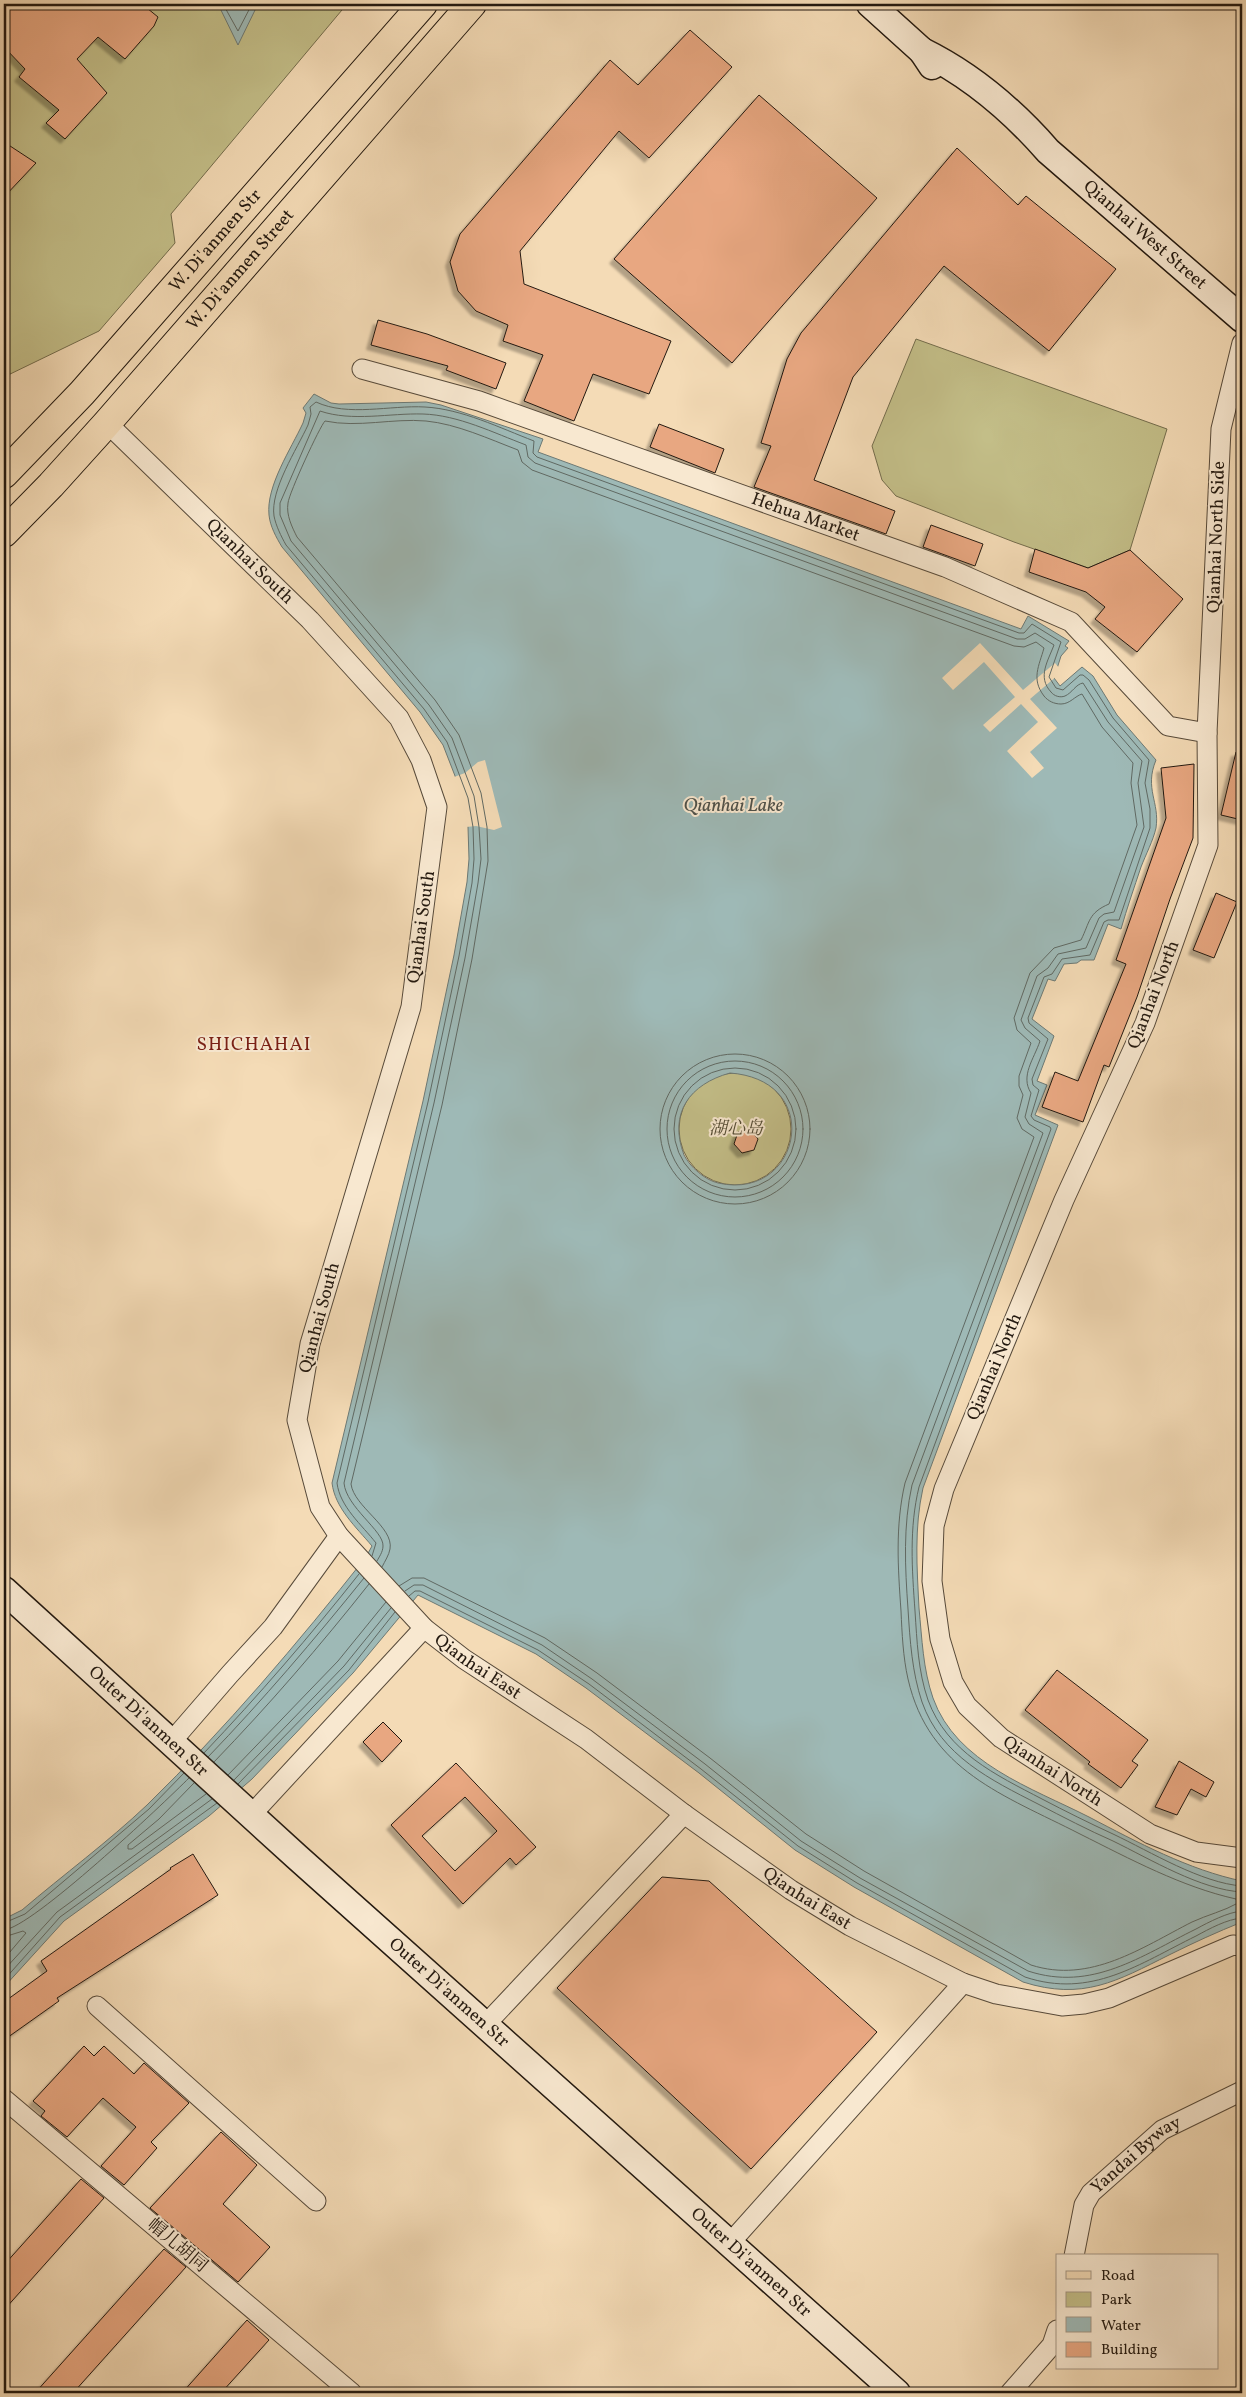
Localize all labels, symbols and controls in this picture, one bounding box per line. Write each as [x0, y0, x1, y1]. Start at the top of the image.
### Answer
street label: Qianhai West Street [1078, 174, 1212, 296]
street label: W. Di'anmen Str [163, 183, 268, 298]
street label: W. Di'anmen Street [181, 204, 300, 336]
street label: Qianhai North Side [1202, 461, 1232, 613]
street label: Hehua Market [748, 487, 863, 548]
street label: Qianhai South [200, 513, 300, 610]
water label: Qianhai Lake [683, 793, 783, 819]
street label: Qianhai South [402, 869, 442, 985]
street label: Qianhai North [1122, 937, 1186, 1053]
district label: SHICHAHAI [196, 1032, 312, 1058]
park label: 湖心岛 [709, 1117, 764, 1142]
street label: Qianhai South [293, 1260, 347, 1376]
street label: Qianhai North [961, 1309, 1029, 1425]
street label: Qianhai East [429, 1628, 526, 1706]
street label: Outer Di'anmen Str [83, 1660, 214, 1783]
street label: Qianhai North [998, 1730, 1108, 1813]
street label: Qianhai East [757, 1861, 856, 1936]
street label: Outer Di'anmen Str [383, 1932, 515, 2054]
street label: Yandai Byway [1085, 2110, 1185, 2200]
street label: Outer Di'anmen Str [685, 2202, 817, 2323]
street label: 帽儿胡同 [141, 2213, 213, 2279]
legend [1056, 2254, 1218, 2370]
text: Road [1101, 2266, 1135, 2287]
text: Park [1101, 2290, 1132, 2311]
text: Water [1101, 2316, 1141, 2337]
text: Building [1101, 2340, 1158, 2361]

